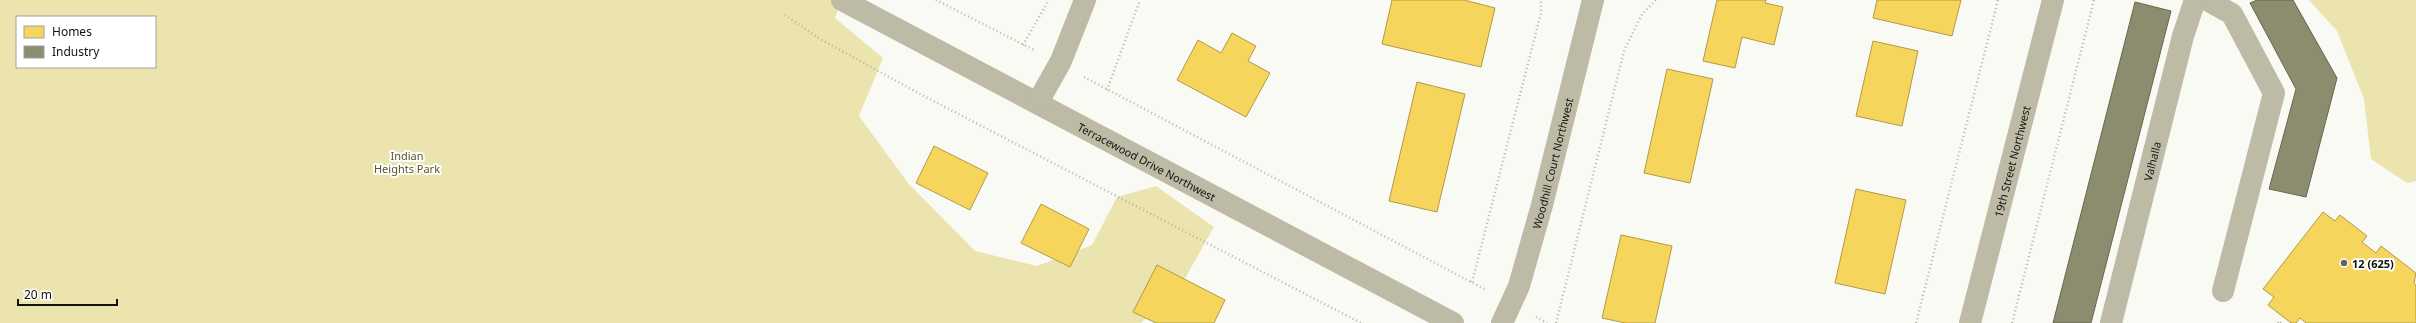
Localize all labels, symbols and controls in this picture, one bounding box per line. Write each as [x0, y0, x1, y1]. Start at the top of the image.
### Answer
legend [16, 16, 156, 68]
text: Homes [52, 23, 92, 40]
text: Industry [52, 43, 100, 60]
street label: Woodhill Court Northwest [1528, 96, 1576, 230]
street label: 19th Street Northwest [1990, 104, 2033, 219]
street label: Terracewood Drive Northwest [1075, 119, 1219, 204]
street label: Valhalla [2139, 140, 2164, 182]
park label: Indian Heights Park [374, 148, 440, 176]
place label: 12 (625) [2352, 256, 2394, 271]
marker: 12 (625) [2339, 258, 2349, 268]
scale bar [18, 281, 117, 307]
text: 20 m [24, 286, 52, 303]

